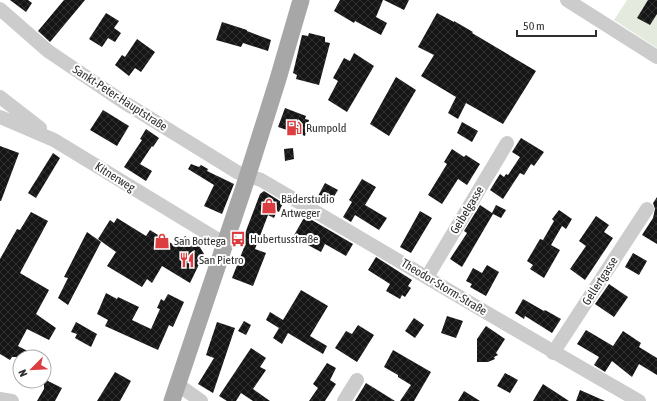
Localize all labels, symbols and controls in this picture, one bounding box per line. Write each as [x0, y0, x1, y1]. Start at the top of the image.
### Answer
scale bar [517, 12, 596, 38]
text: 50 m [523, 19, 545, 33]
street label: Sankt-Peter-Hauptstraße [70, 62, 170, 134]
fuel station icon: Rumpold [285, 119, 303, 137]
place label: Rumpold [306, 121, 347, 135]
street label: Kitnerweg [92, 159, 138, 195]
street label: Geibelgasse [447, 184, 487, 236]
place label: Bäderstudio Artweger [281, 192, 335, 220]
shop icon: Bäderstudio Artweger [260, 197, 278, 215]
bus stop icon: Hubertusstraße [229, 230, 247, 248]
shop icon: San Bottega [153, 232, 171, 250]
place label: Hubertusstraße [250, 232, 318, 246]
place label: San Bottega [174, 234, 226, 248]
restaurant icon: San Pietro [178, 251, 196, 269]
place label: San Pietro [199, 253, 244, 267]
street label: Gellertgasse [579, 254, 621, 308]
street label: Theodor-Storm-Straße [399, 256, 489, 318]
north arrow [12, 349, 52, 389]
text: N [16, 368, 30, 378]

